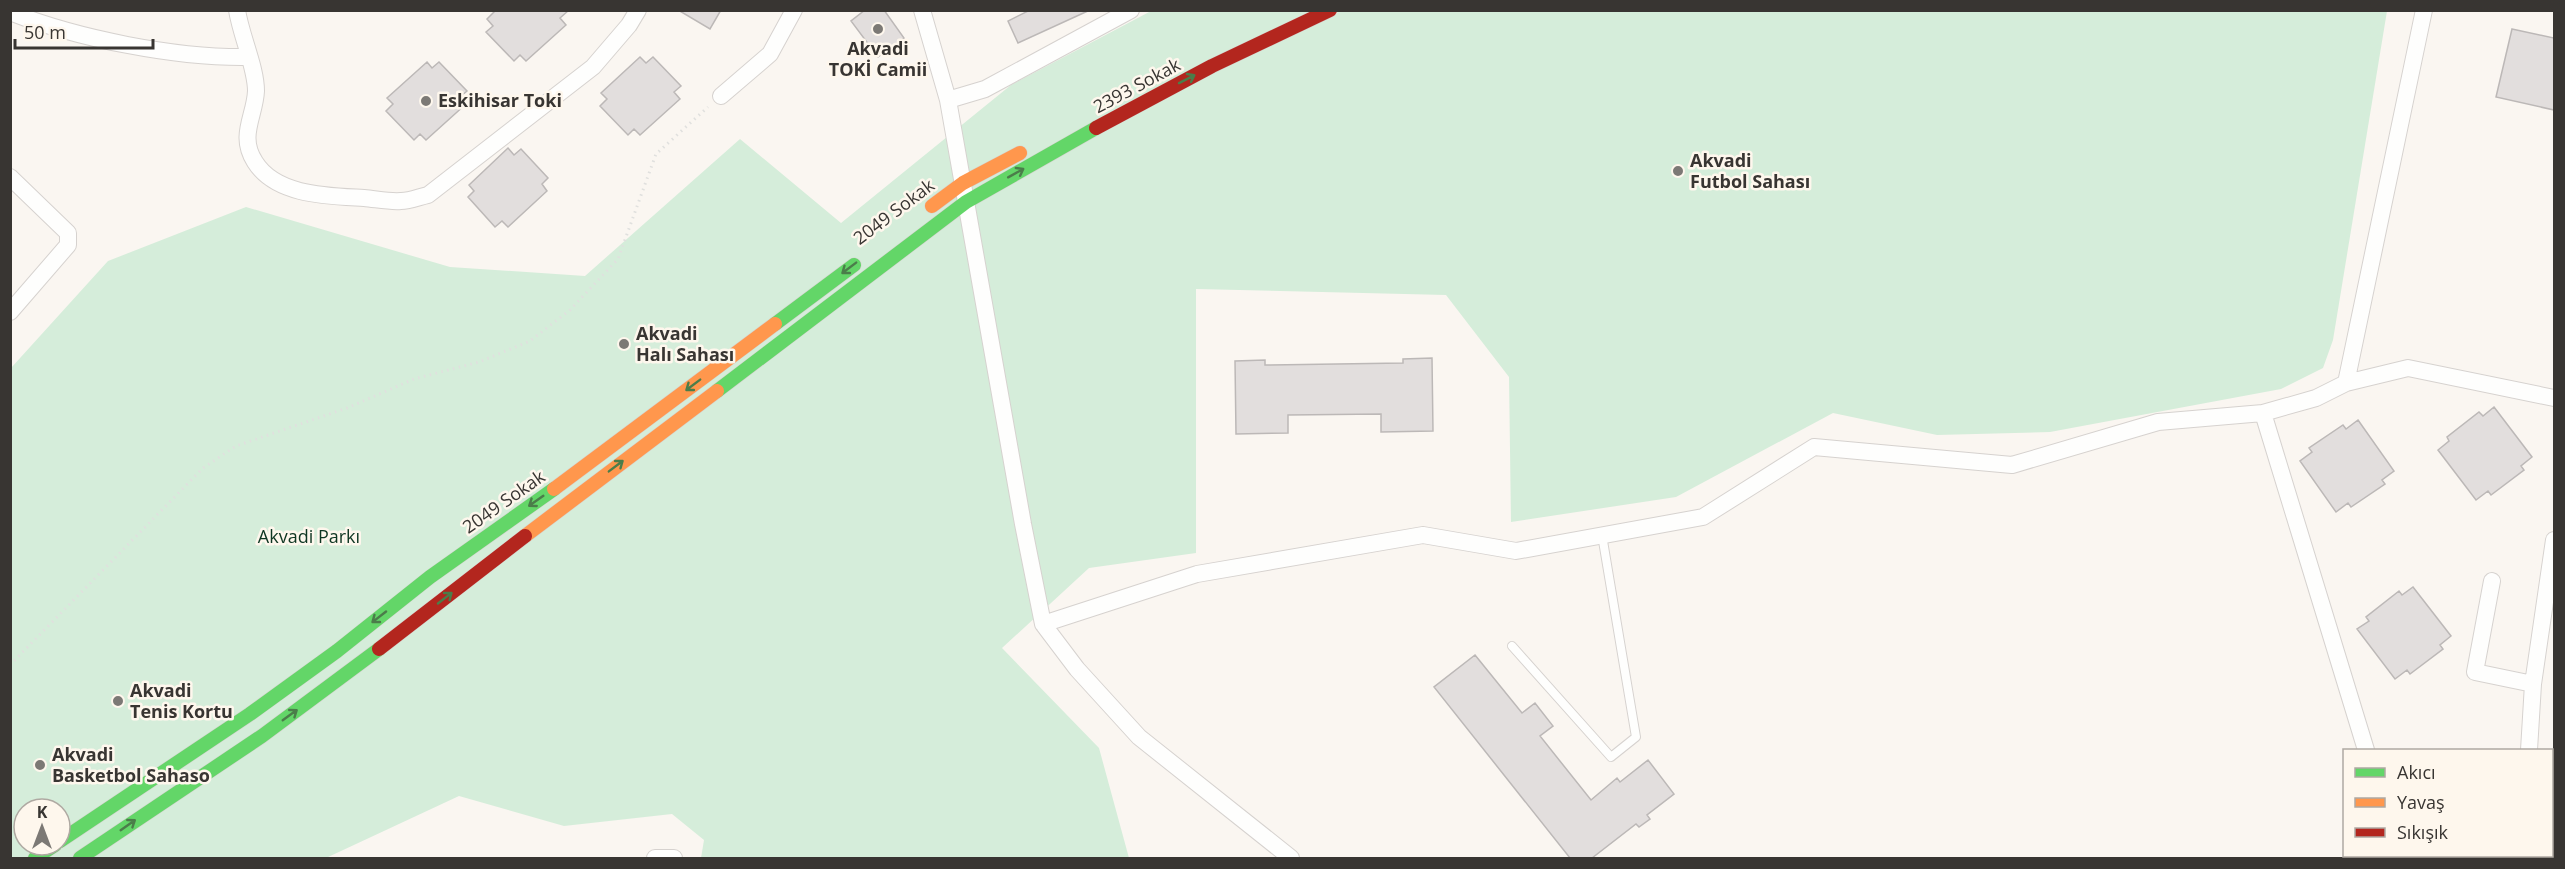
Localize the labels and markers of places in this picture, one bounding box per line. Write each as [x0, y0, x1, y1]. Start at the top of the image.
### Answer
marker: Akvadi TOKİ Camii [871, 22, 885, 36]
place label: Akvadi TOKİ Camii [829, 36, 927, 81]
place label: Eskihisar Toki [438, 88, 562, 112]
marker: Eskihisar Toki [419, 94, 433, 108]
place label: Akvadi Futbol Sahası [1690, 148, 1810, 193]
marker: Akvadi Futbol Sahası [1671, 164, 1685, 178]
place label: Akvadi Halı Sahası [636, 321, 734, 366]
marker: Akvadi Halı Sahası [617, 337, 631, 351]
place label: Akvadi Tenis Kortu [130, 678, 233, 723]
marker: Akvadi Tenis Kortu [111, 694, 125, 708]
place label: Akvadi Basketbol Sahaso [52, 742, 210, 787]
marker: Akvadi Basketbol Sahaso [33, 758, 47, 772]

